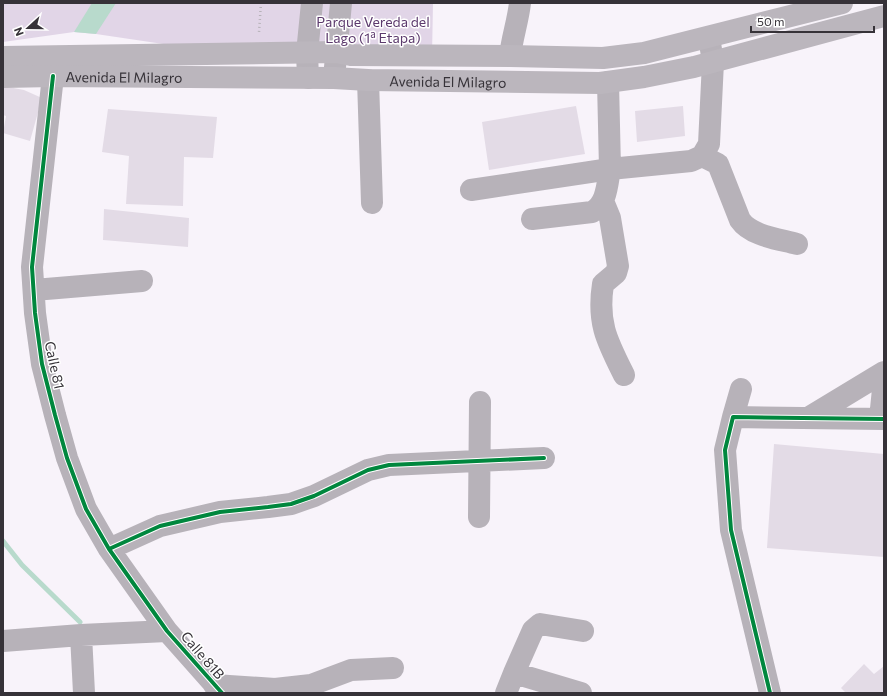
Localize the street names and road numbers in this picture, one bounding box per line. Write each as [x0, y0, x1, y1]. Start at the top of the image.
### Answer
street label: Avenida El Milagro [65, 68, 183, 85]
street label: Avenida El Milagro [389, 72, 507, 90]
street label: Calle 81 [42, 339, 68, 391]
street label: Calle 81B [178, 628, 228, 682]

